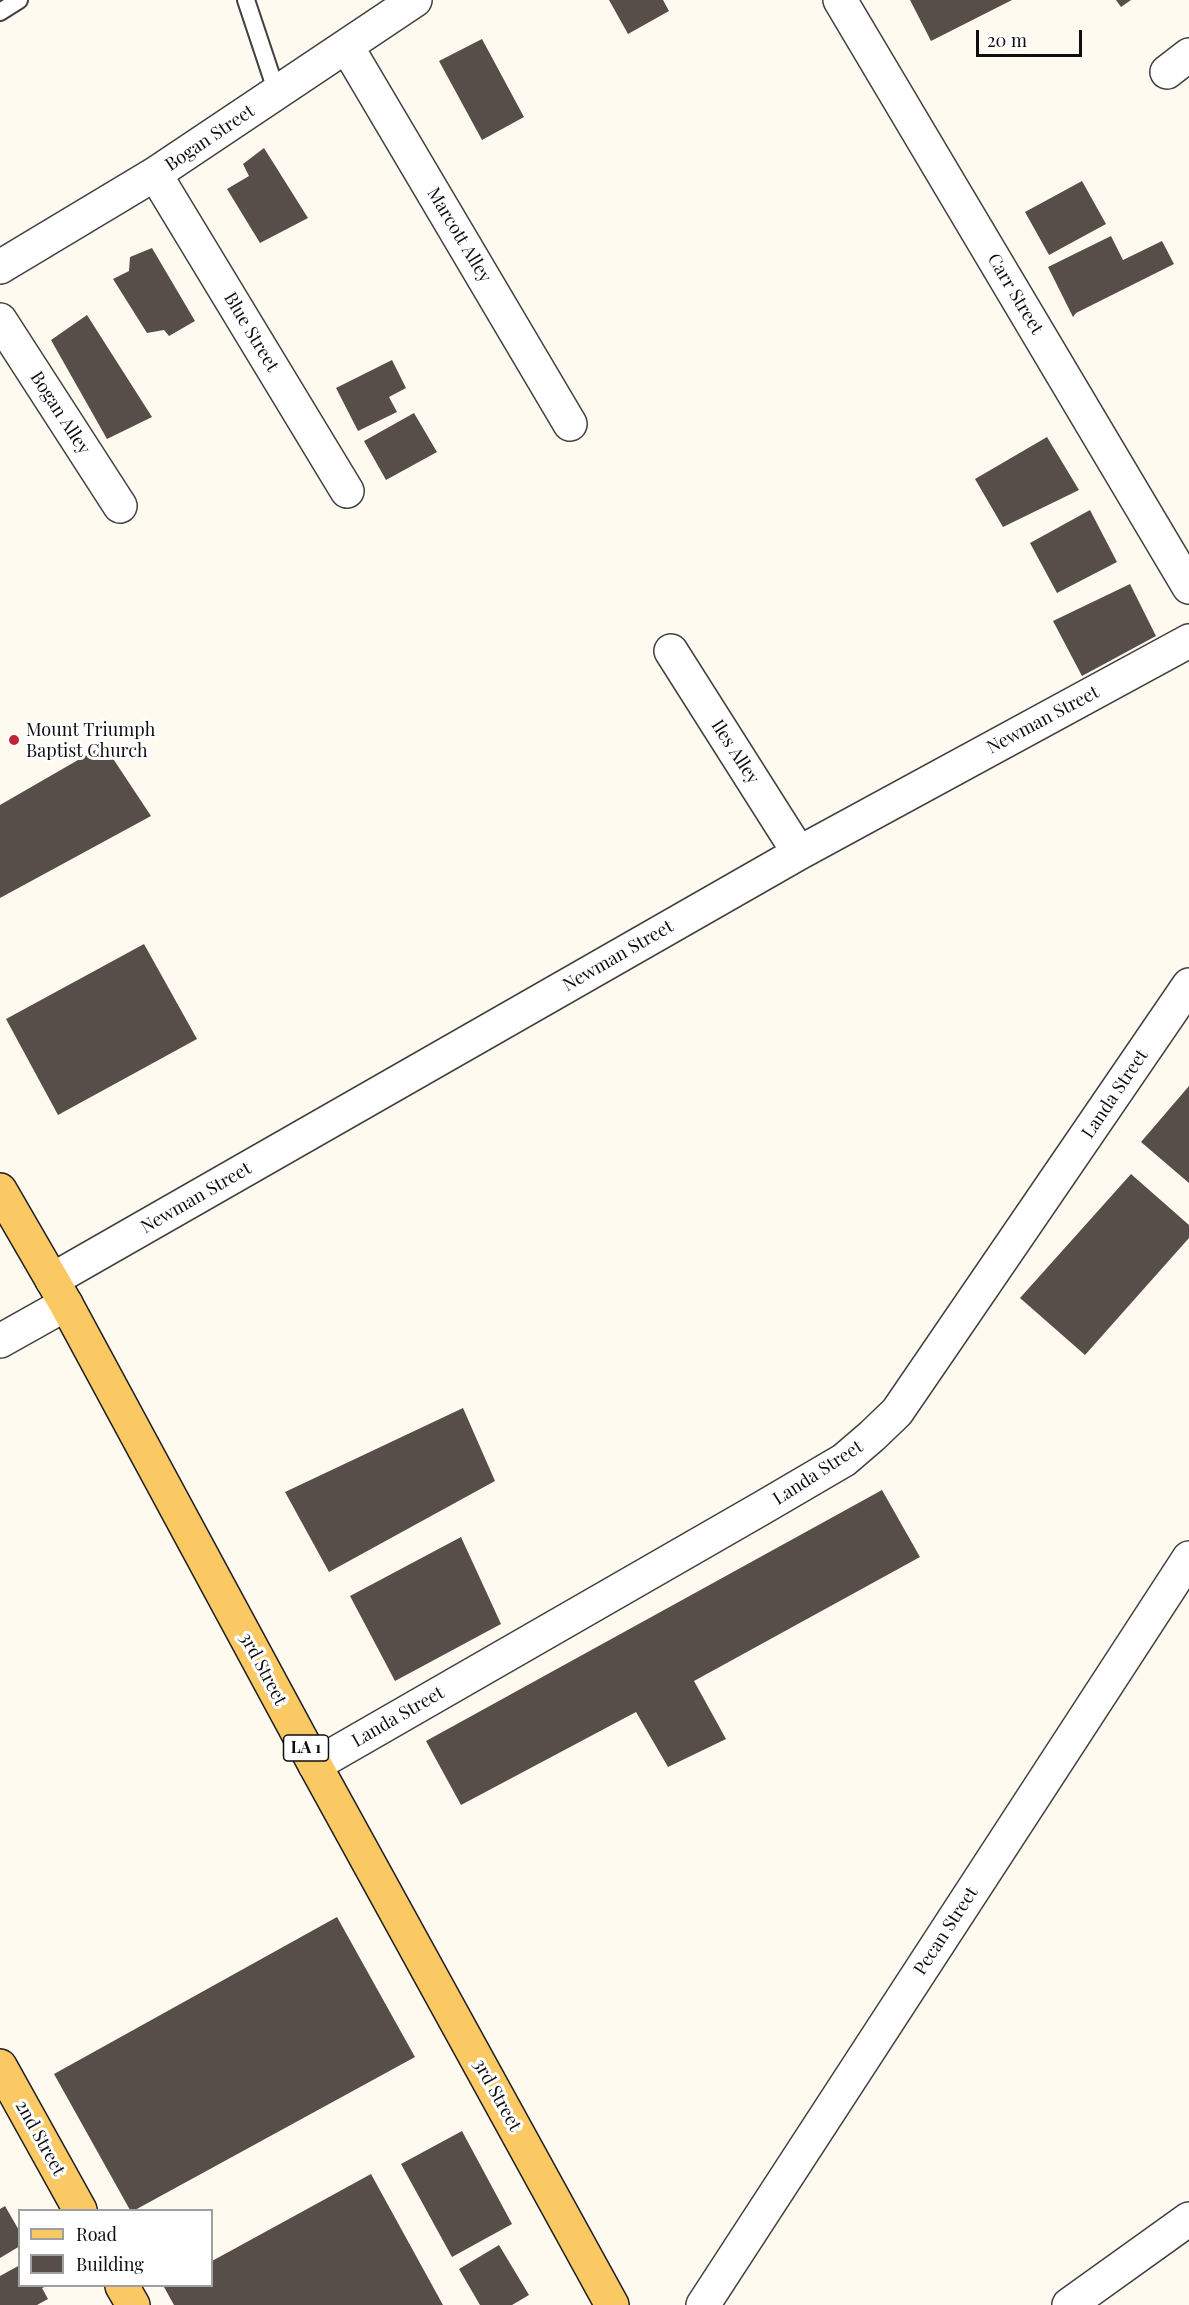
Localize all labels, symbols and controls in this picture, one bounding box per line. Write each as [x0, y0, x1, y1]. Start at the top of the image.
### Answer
scale bar [979, 18, 1086, 56]
text: 20 m [987, 28, 1027, 52]
street label: Bogan Street [161, 100, 259, 176]
street label: Marcott Alley [422, 184, 496, 286]
street label: Carr Street [983, 250, 1047, 338]
street label: Blue Street [219, 288, 283, 376]
street label: Bogan Alley [25, 368, 95, 458]
street label: Newman Street [983, 681, 1103, 759]
street label: Iles Alley [706, 716, 764, 788]
place label: Mount Triumph Baptist Church [26, 719, 155, 762]
marker: Mount Triumph Baptist Church [7, 733, 21, 747]
street label: Newman Street [559, 916, 677, 996]
street label: Landa Street [1077, 1045, 1153, 1143]
street label: Newman Street [137, 1158, 255, 1238]
street label: Landa Street [769, 1436, 867, 1510]
street label: 3rd Street [235, 1629, 291, 1709]
street label: Landa Street [348, 1682, 448, 1752]
road number: LA 1 [284, 1735, 328, 1761]
street label: Pecan Street [910, 1883, 982, 1979]
street label: 3rd Street [468, 2055, 526, 2135]
street label: 2nd Street [11, 2097, 69, 2179]
legend [18, 2209, 213, 2287]
text: Road [76, 2222, 117, 2246]
text: Building [76, 2252, 144, 2276]

